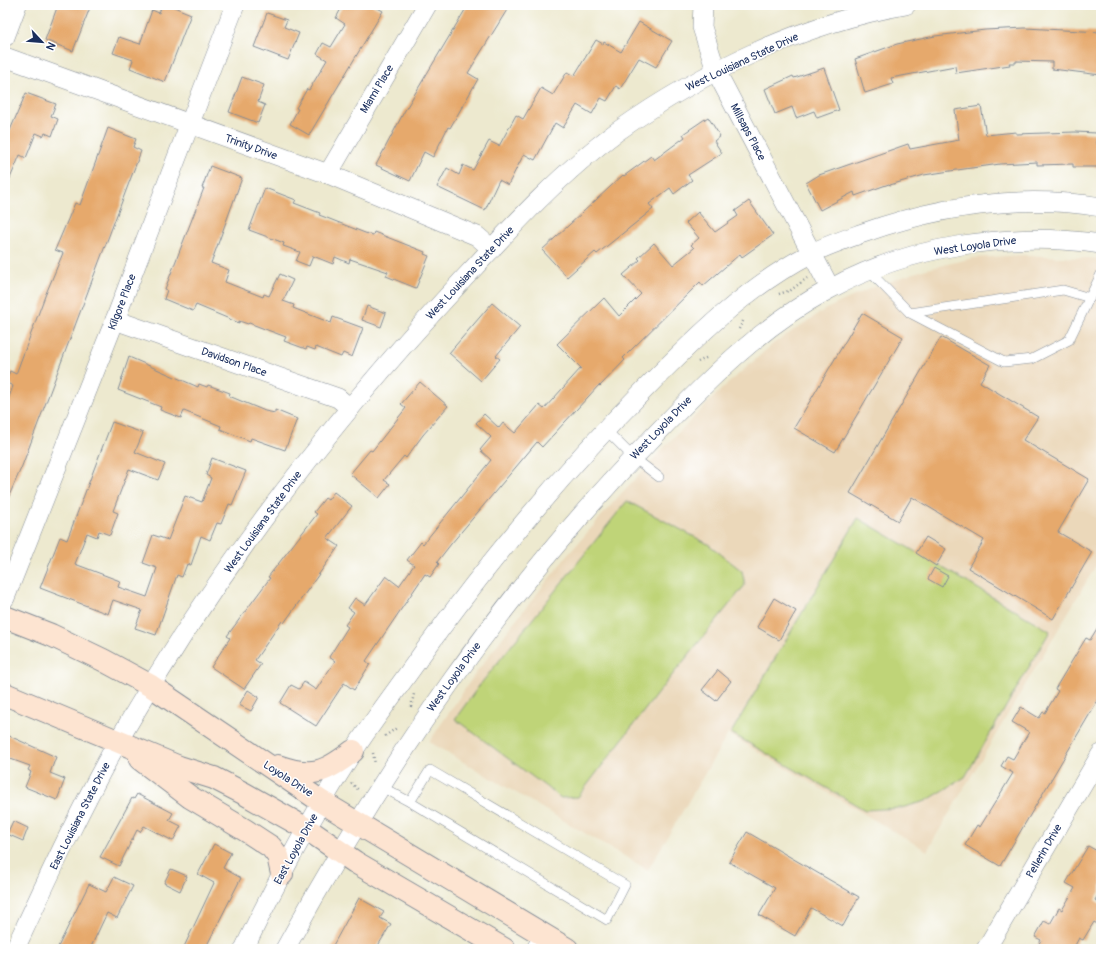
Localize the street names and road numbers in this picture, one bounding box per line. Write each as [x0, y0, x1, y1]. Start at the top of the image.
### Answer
street label: West Louisiana State Drive [684, 30, 801, 94]
street label: Miami Place [358, 62, 397, 115]
street label: Millsaps Place [728, 101, 769, 163]
street label: Trinity Drive [223, 132, 279, 163]
street label: West Louisiana State Drive [423, 223, 517, 322]
street label: West Loyola Drive [933, 234, 1018, 258]
street label: Kilgore Place [105, 272, 139, 332]
street label: Davidson Place [200, 345, 269, 379]
street label: West Loyola Drive [628, 393, 695, 462]
street label: West Louisiana State Drive [222, 468, 305, 576]
street label: West Loyola Drive [424, 639, 484, 714]
street label: Loyola Drive [261, 758, 316, 800]
street label: East Louisiana State Drive [47, 760, 113, 872]
street label: East Loyola Drive [271, 811, 321, 887]
street label: Pellerin Drive [1023, 821, 1065, 880]

